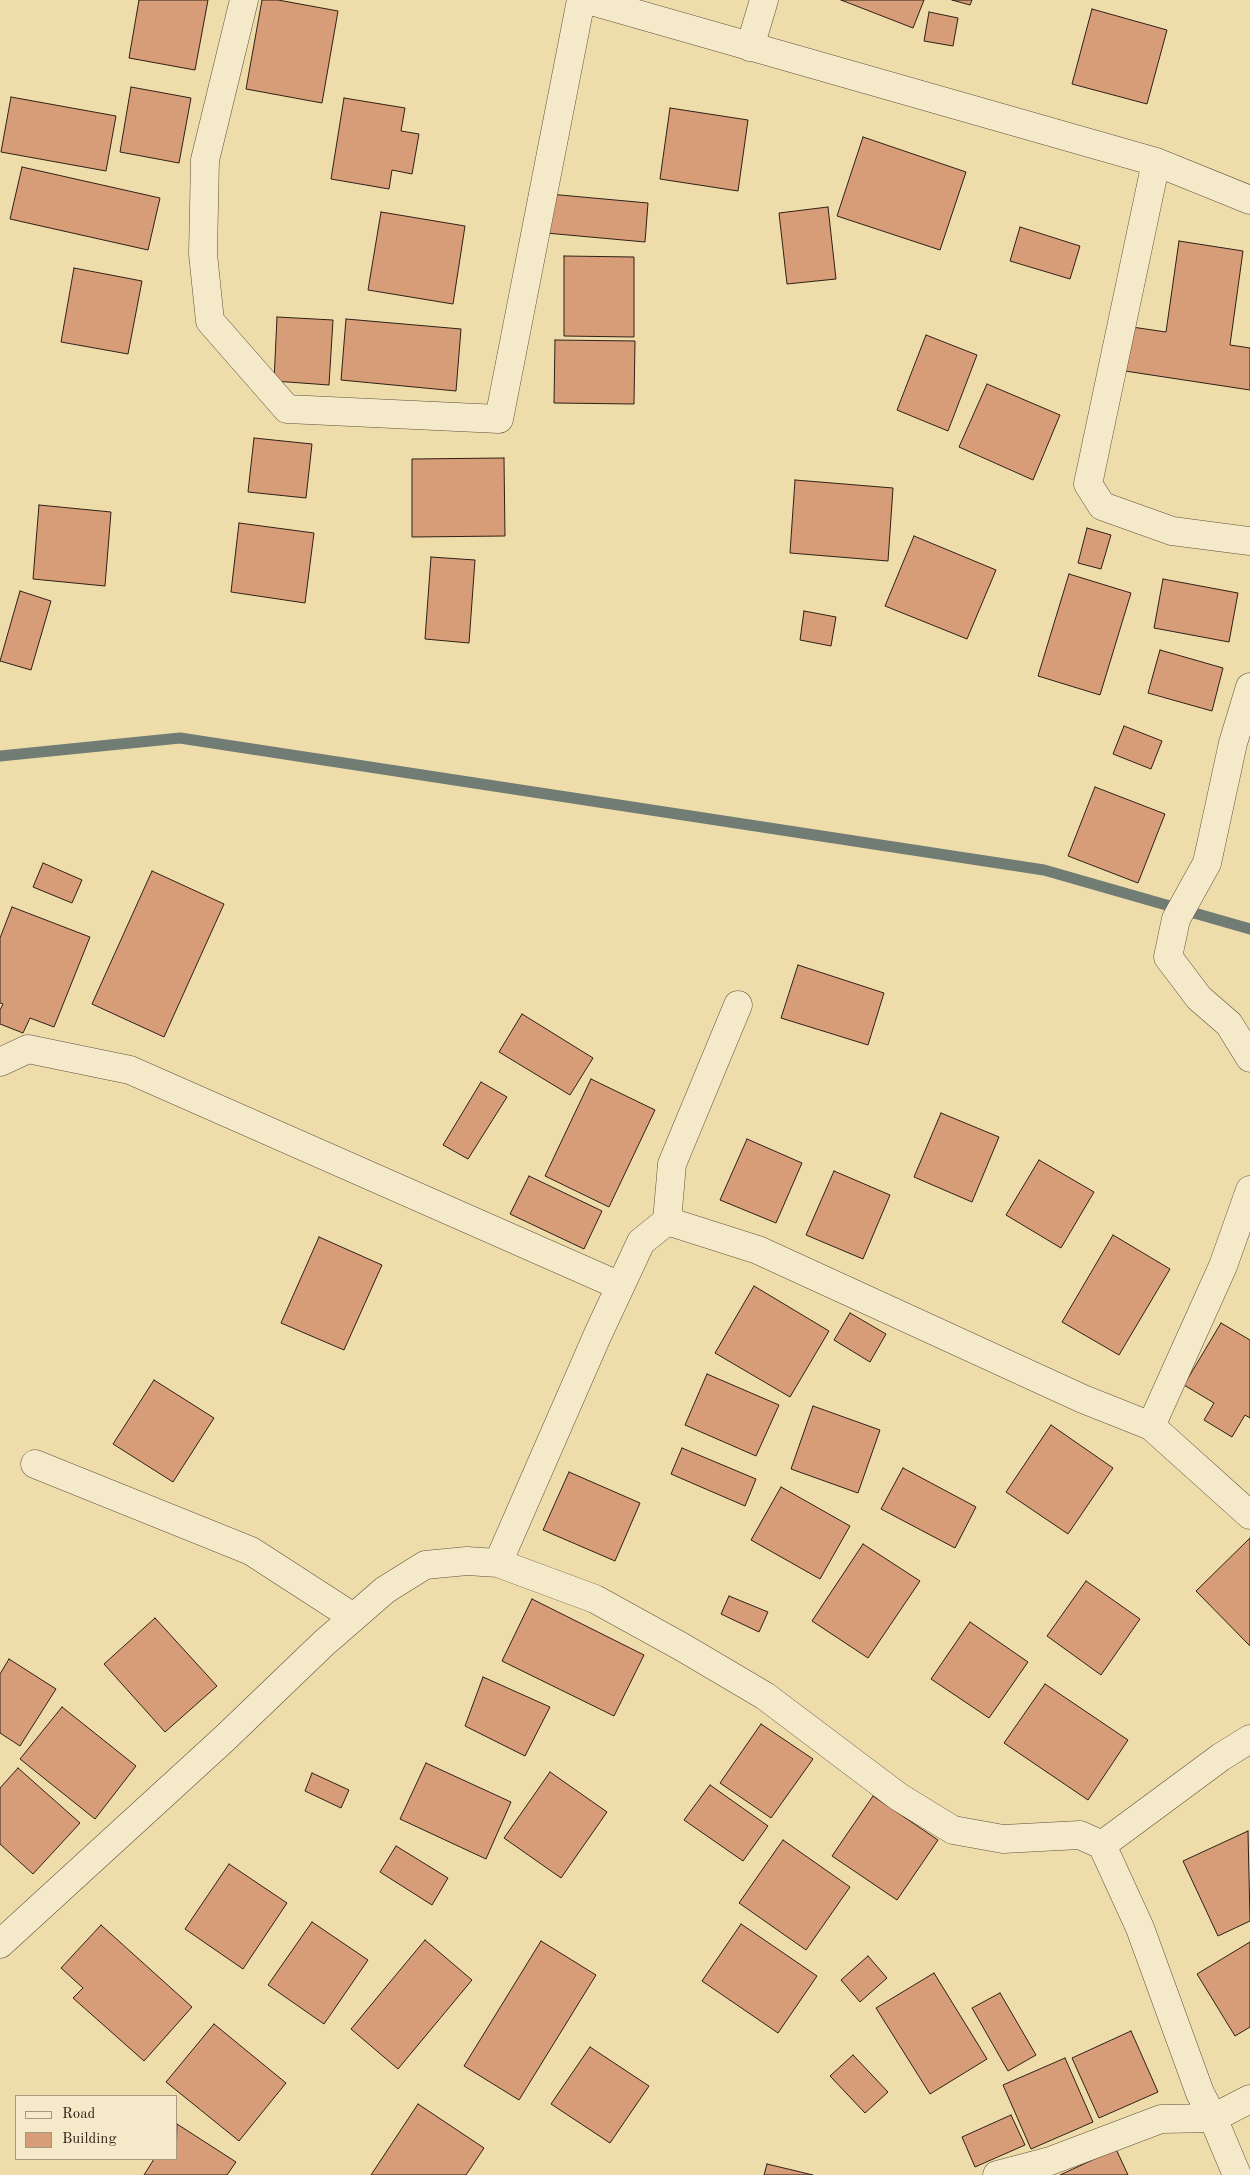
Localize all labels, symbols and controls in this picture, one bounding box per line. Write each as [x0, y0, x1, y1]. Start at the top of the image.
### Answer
legend [15, 2095, 178, 2160]
text: Road [62, 2107, 95, 2122]
text: Building [62, 2132, 117, 2147]

